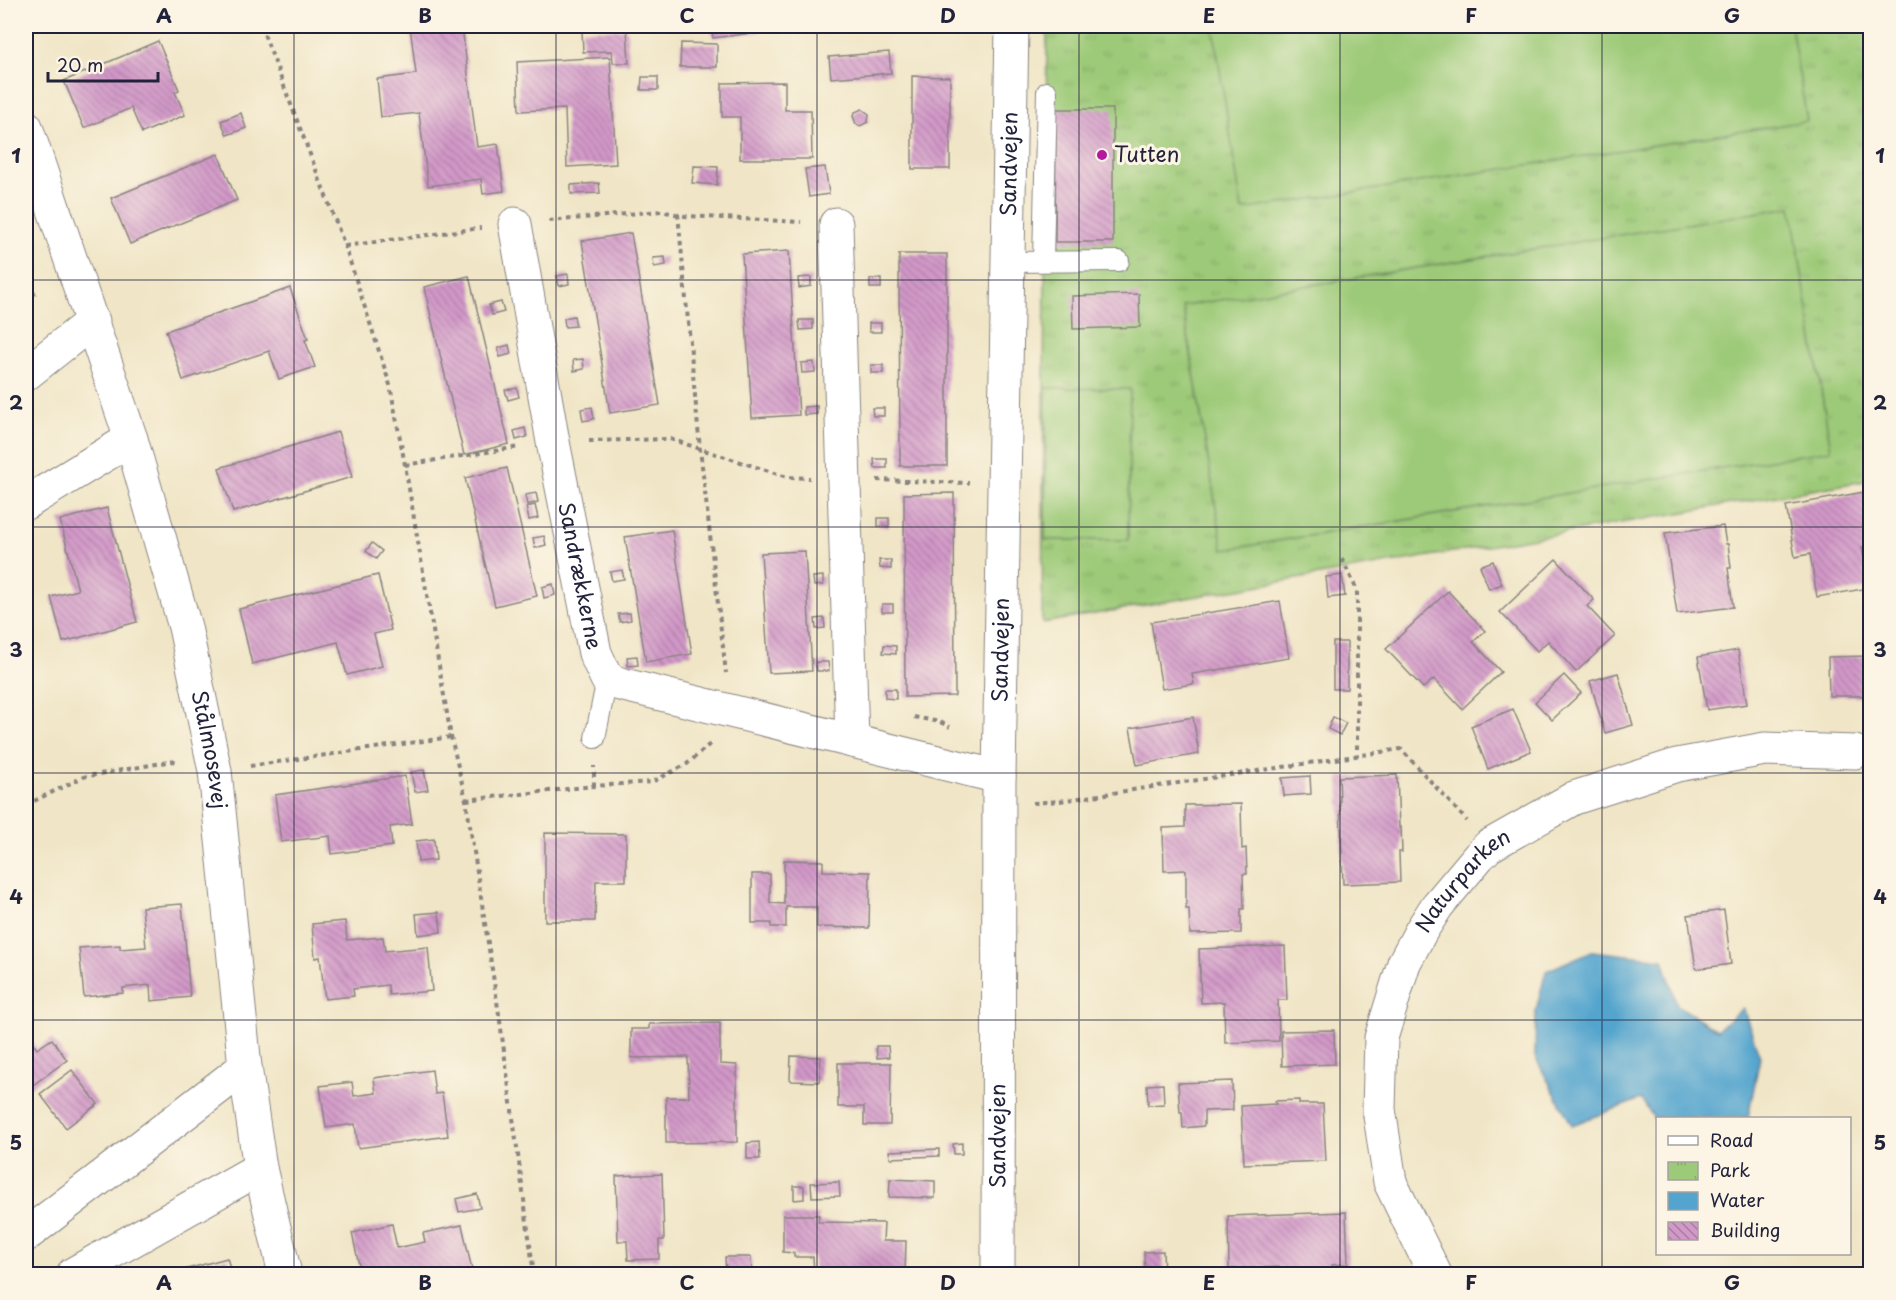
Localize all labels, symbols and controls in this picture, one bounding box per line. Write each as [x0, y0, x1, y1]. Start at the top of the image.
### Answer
text: A [156, 0, 172, 30]
text: B [418, 0, 432, 30]
text: C [679, 0, 695, 30]
text: D [940, 0, 956, 30]
text: E [1203, 0, 1215, 30]
text: F [1465, 0, 1477, 30]
text: G [1724, 0, 1740, 30]
scale bar [48, 45, 158, 83]
text: 20 m [57, 51, 103, 78]
street label: Sandvejen [991, 111, 1025, 217]
place label: Tutten [1114, 137, 1179, 169]
text: 1 [11, 140, 21, 170]
text: 1 [1875, 140, 1885, 170]
marker: Tutten [1095, 148, 1109, 162]
text: 2 [9, 387, 23, 417]
text: 2 [1873, 387, 1887, 417]
street label: Sandrækkerne [551, 499, 612, 652]
street label: Sandvejen [982, 597, 1016, 703]
text: 3 [9, 634, 23, 664]
text: 3 [1873, 634, 1887, 664]
street label: Stålmosevej [185, 687, 237, 810]
street label: Naturparken [1406, 819, 1515, 938]
text: 4 [9, 881, 23, 911]
text: 4 [1873, 881, 1887, 911]
street label: Sandvejen [980, 1084, 1012, 1188]
legend [1656, 1117, 1851, 1255]
text: Road [1710, 1126, 1754, 1153]
text: 5 [10, 1127, 22, 1157]
text: 5 [1874, 1127, 1886, 1157]
text: Park [1710, 1156, 1750, 1183]
text: Water [1710, 1186, 1765, 1213]
text: Building [1710, 1216, 1780, 1243]
text: A [156, 1267, 172, 1297]
text: B [418, 1267, 432, 1297]
text: C [679, 1267, 695, 1297]
text: D [940, 1267, 956, 1297]
text: E [1203, 1267, 1215, 1297]
text: F [1465, 1267, 1477, 1297]
text: G [1724, 1267, 1740, 1297]

